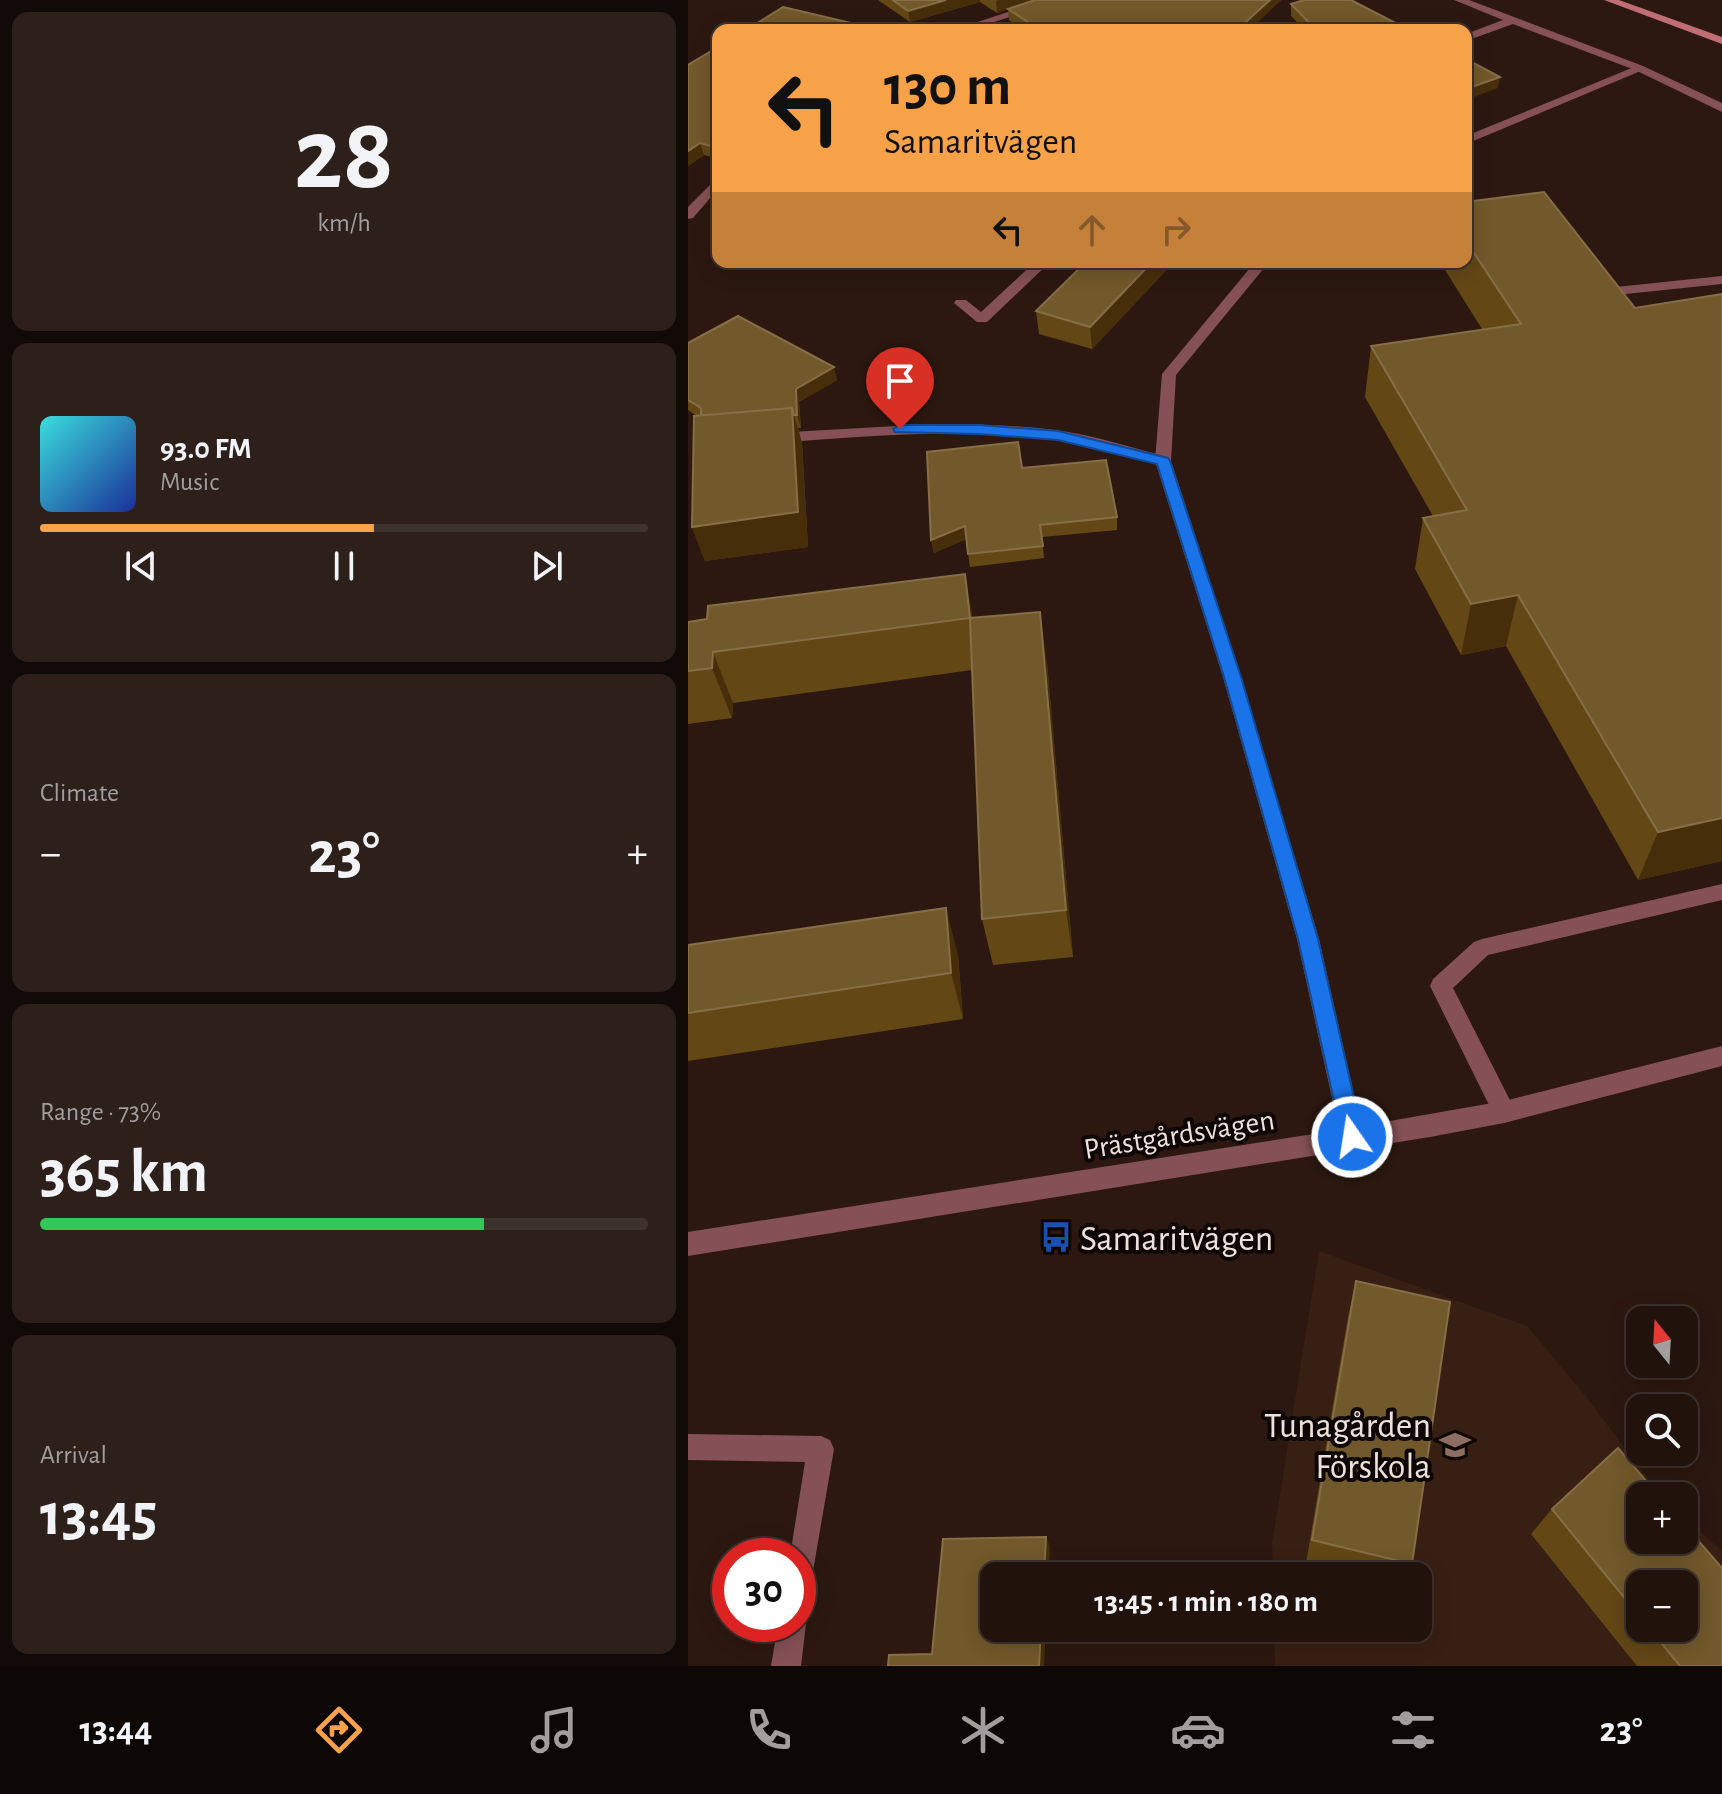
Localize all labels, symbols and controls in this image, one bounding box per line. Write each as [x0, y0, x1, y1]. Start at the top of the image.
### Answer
icon: left [752, 56, 856, 160]
text: 130 m [884, 59, 1011, 115]
text: 28 [294, 104, 394, 208]
text: Samaritvägen [884, 124, 1077, 160]
icon: left [986, 208, 1030, 252]
icon: ahead [1070, 208, 1114, 252]
icon: right [1154, 208, 1198, 252]
text: km/h [317, 210, 371, 236]
pin [866, 347, 934, 429]
icon: arrive [878, 359, 922, 403]
text: 93.0 FM [160, 434, 252, 464]
text: Music [160, 469, 219, 495]
icon: previous [119, 544, 163, 588]
icon: pause [322, 544, 366, 588]
icon: next [525, 544, 569, 588]
text: Climate [40, 780, 119, 806]
text: 23° [308, 824, 380, 884]
text: − [40, 832, 61, 876]
text: + [627, 832, 648, 876]
position arrow [1310, 1095, 1394, 1179]
text: Range · 73% [40, 1099, 161, 1125]
street label: Prästgårdsvägen [1082, 1105, 1277, 1165]
text: 365 km [40, 1143, 208, 1203]
bus stop icon: Samaritvägen [1039, 1220, 1073, 1254]
place label: Samaritvägen [1080, 1221, 1273, 1257]
north arrow [1626, 1306, 1698, 1378]
map controls [1626, 1306, 1698, 1642]
button: search [1626, 1394, 1698, 1466]
place label: Tunagården Förskola [1264, 1408, 1431, 1485]
school or university icon: Tunagården Förskola [1438, 1428, 1472, 1462]
text: Arrival [40, 1442, 107, 1468]
button: + [1626, 1482, 1698, 1554]
text: 13:45 [40, 1486, 157, 1546]
speed limit sign: 30 [712, 1538, 816, 1642]
button: − [1626, 1570, 1698, 1642]
text: 13:45 · 1 min · 180 m [1094, 1587, 1318, 1617]
icon: directions [311, 1702, 367, 1758]
icon: music [526, 1702, 582, 1758]
icon: phone [741, 1702, 797, 1758]
icon: climate [955, 1702, 1011, 1758]
icon: car [1170, 1702, 1226, 1758]
icon: filters [1385, 1702, 1441, 1758]
text: 13:44 [79, 1712, 152, 1748]
text: 23° [1600, 1712, 1643, 1748]

